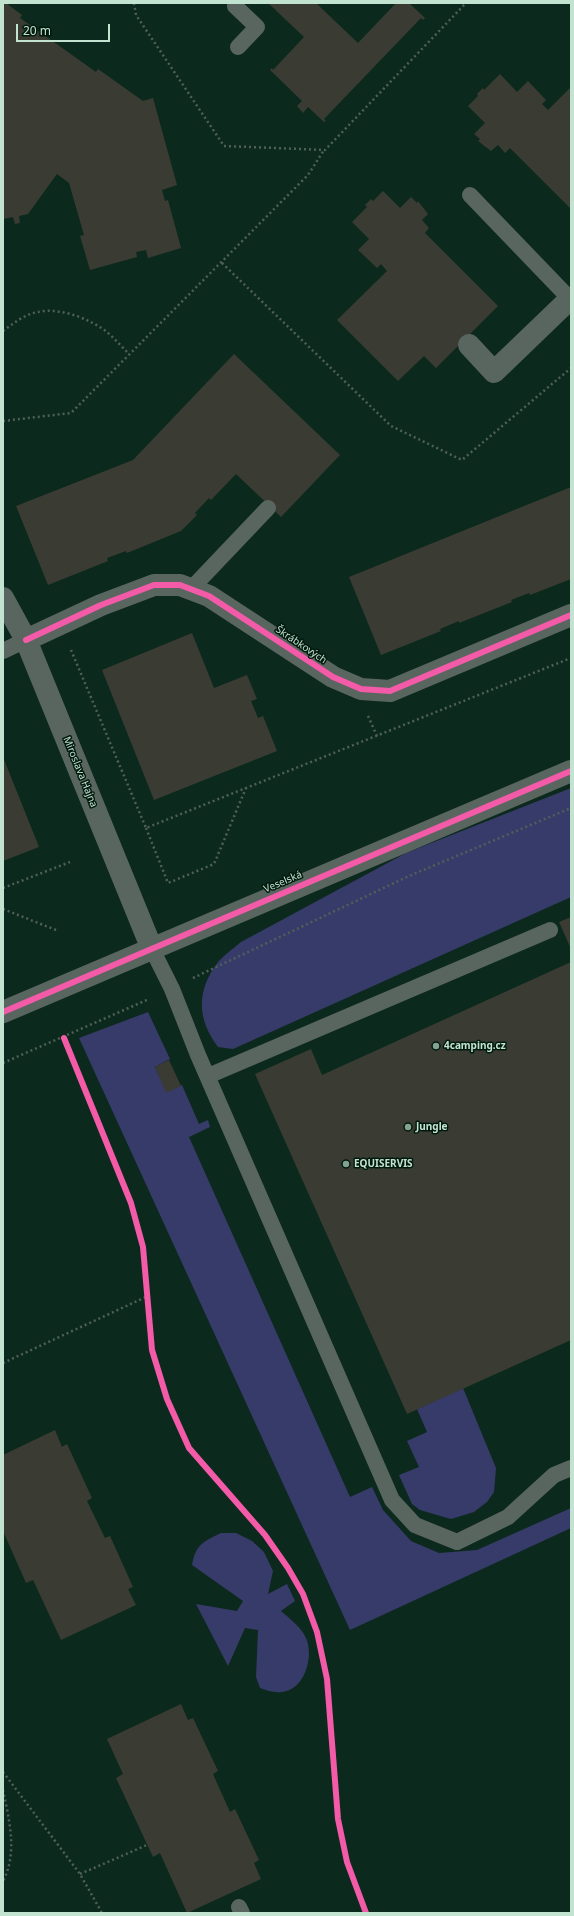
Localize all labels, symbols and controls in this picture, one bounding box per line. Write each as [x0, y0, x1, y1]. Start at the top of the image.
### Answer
scale bar [18, 16, 112, 42]
text: 20 m [23, 22, 51, 39]
street label: Škrábkových [273, 624, 329, 666]
street label: Miroslava Hajna [60, 735, 100, 809]
street label: Veselská [262, 869, 304, 895]
place label: 4camping.cz [444, 1040, 506, 1052]
marker: 4camping.cz [431, 1041, 441, 1051]
place label: Jungle [416, 1121, 448, 1133]
marker: Jungle [403, 1122, 413, 1132]
place label: EQUISERVIS [354, 1158, 413, 1170]
marker: EQUISERVIS [341, 1159, 351, 1169]

